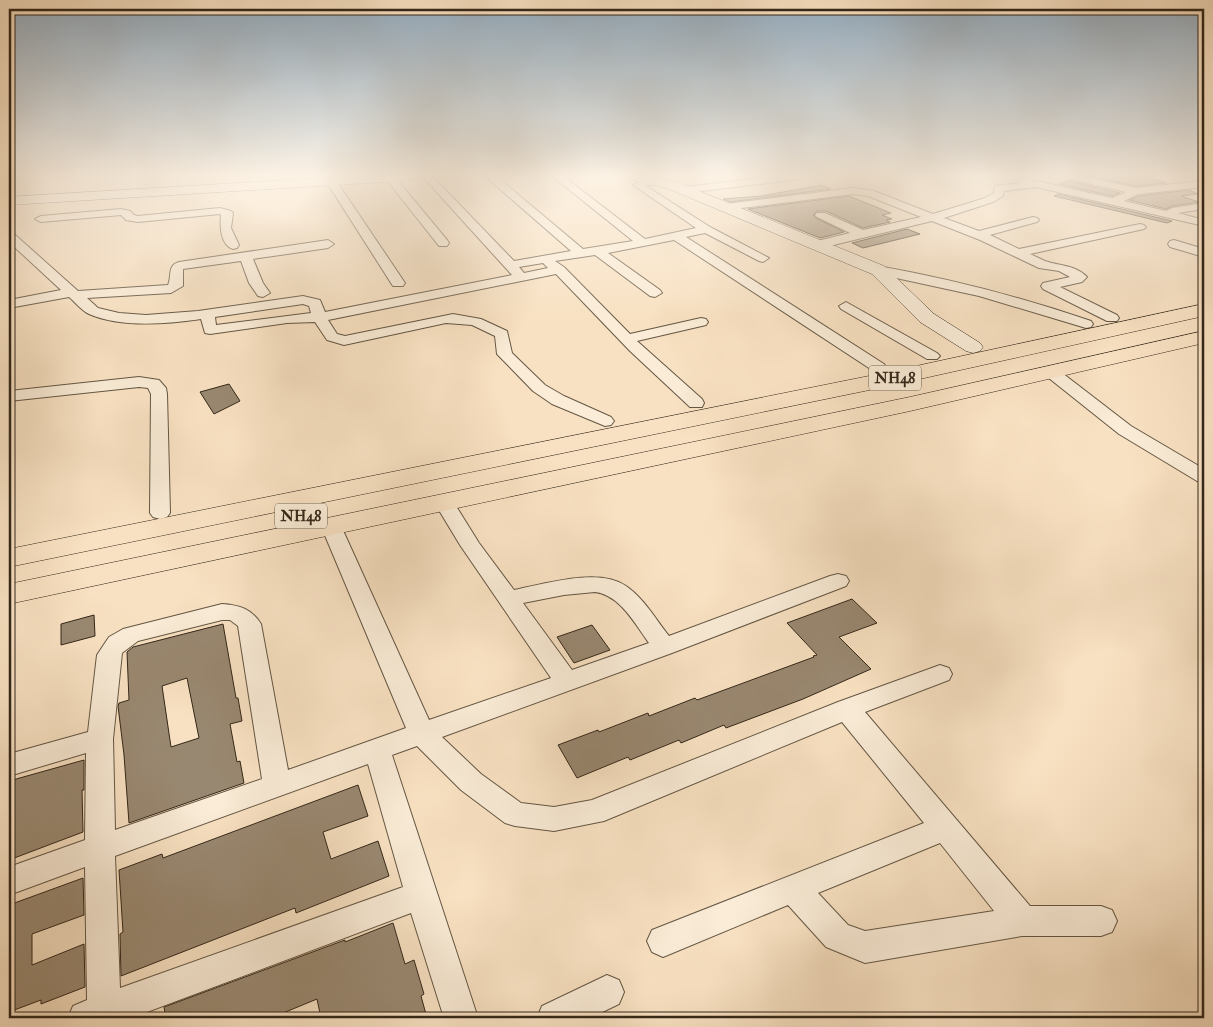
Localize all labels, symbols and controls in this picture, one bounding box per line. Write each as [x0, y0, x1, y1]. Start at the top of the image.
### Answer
road number: NH48 [869, 366, 921, 390]
road number: NH48 [275, 504, 327, 528]

